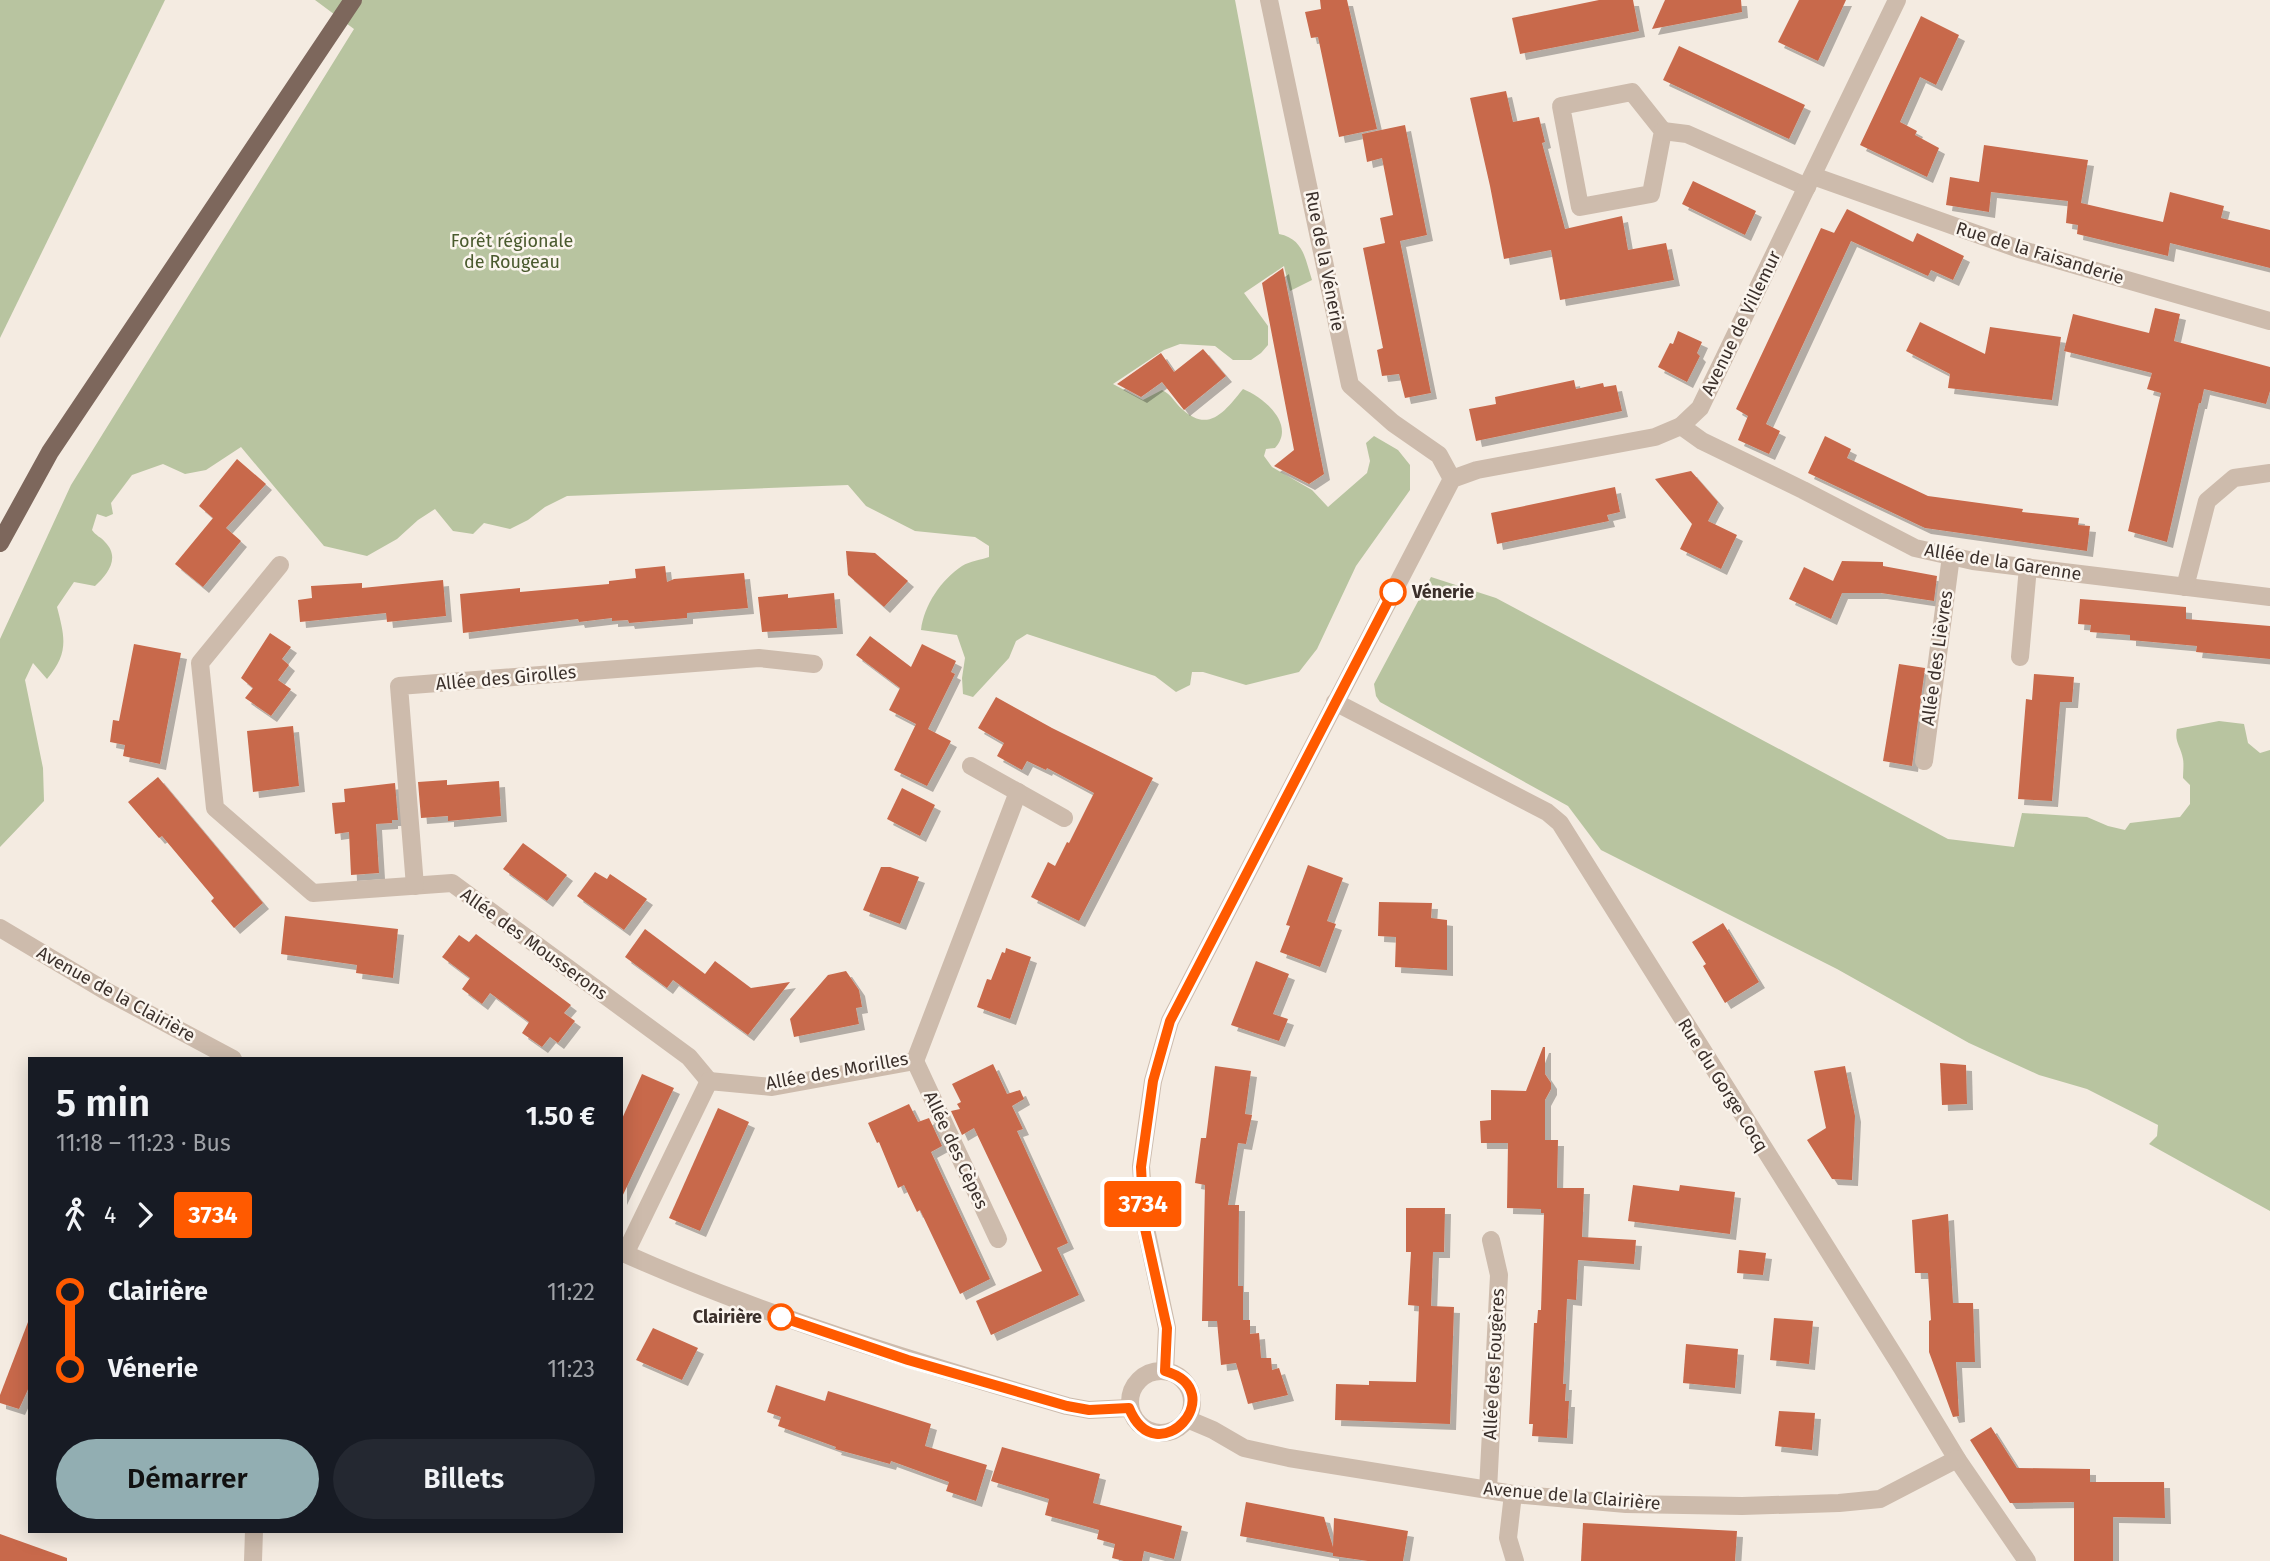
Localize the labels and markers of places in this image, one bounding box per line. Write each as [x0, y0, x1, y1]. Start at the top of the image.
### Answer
marker: Vénerie [1380, 579, 1406, 605]
place label: Vénerie [1411, 581, 1474, 603]
marker: Clairière [768, 1304, 794, 1330]
place label: Clairière [693, 1306, 762, 1328]

